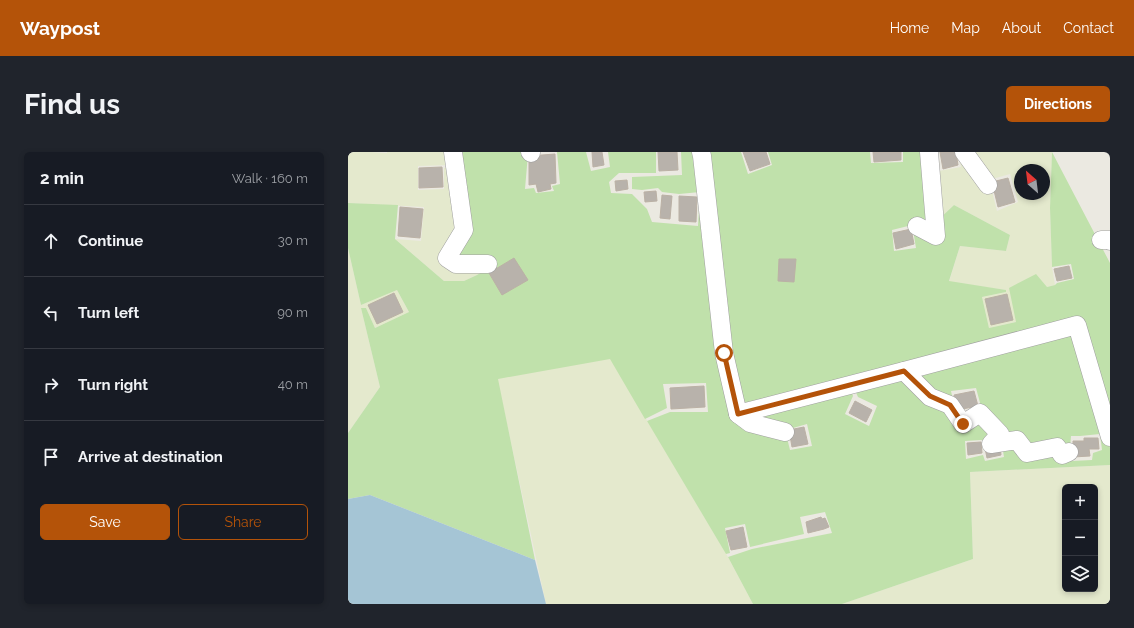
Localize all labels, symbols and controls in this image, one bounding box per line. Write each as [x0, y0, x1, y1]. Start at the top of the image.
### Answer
text: Waypost [20, 17, 100, 39]
text: Home [890, 20, 929, 36]
text: Map [951, 20, 980, 36]
text: About [1002, 20, 1041, 36]
text: Contact [1063, 20, 1114, 36]
button: Directions [1006, 86, 1110, 122]
text: Find us [24, 88, 120, 121]
north arrow [1014, 164, 1050, 200]
text: 2 min [40, 168, 84, 188]
text: Walk · 160 m [232, 171, 308, 186]
icon: ahead [40, 230, 62, 252]
text: Continue [78, 232, 143, 250]
text: 30 m [278, 233, 308, 248]
icon: left [40, 302, 62, 324]
text: Turn left [78, 304, 139, 322]
text: 90 m [277, 305, 308, 320]
route start [715, 344, 733, 362]
icon: right [40, 374, 62, 396]
text: Turn right [78, 376, 148, 394]
text: 40 m [278, 377, 308, 392]
route end [954, 415, 972, 433]
icon: arrive [40, 446, 62, 468]
text: Arrive at destination [78, 448, 223, 466]
map controls [1062, 484, 1098, 592]
button: + [1062, 484, 1098, 520]
button: Save [40, 504, 170, 540]
button: Share [178, 504, 308, 540]
button: − [1062, 520, 1098, 556]
button: layers [1062, 556, 1098, 592]

